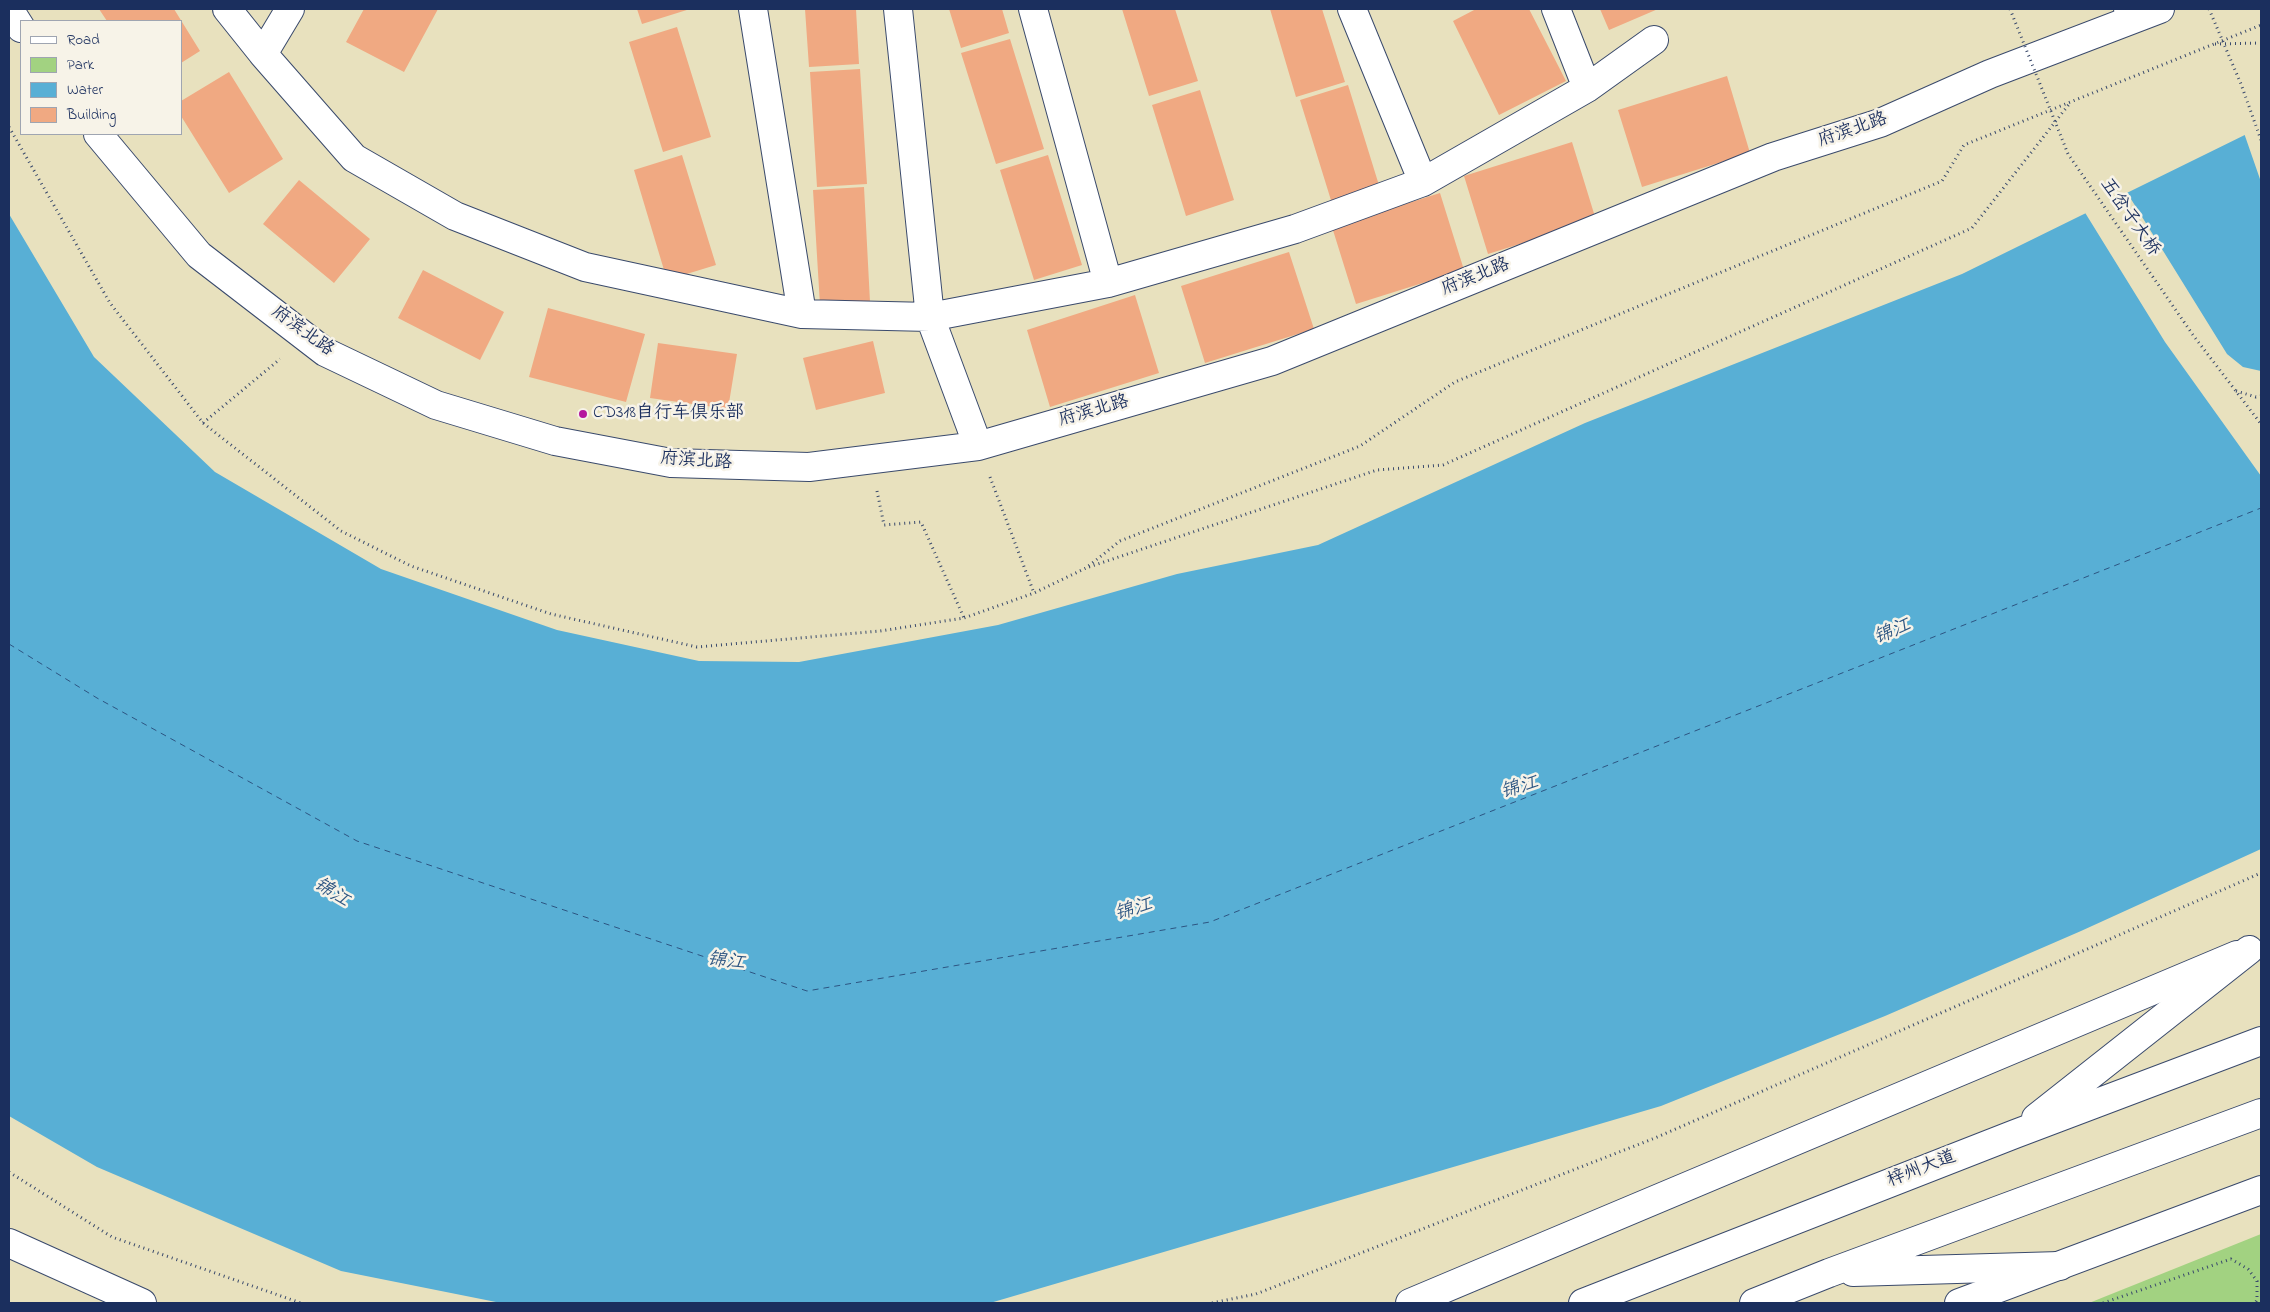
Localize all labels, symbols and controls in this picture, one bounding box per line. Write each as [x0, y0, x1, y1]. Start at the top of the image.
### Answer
legend [20, 20, 182, 135]
text: Road [67, 29, 100, 51]
text: Park [67, 54, 94, 76]
text: Water [67, 79, 103, 101]
text: Building [67, 104, 116, 126]
street label: 府滨北路 [1815, 109, 1891, 153]
street label: 五岔子大桥 [2094, 175, 2164, 261]
street label: 府滨北路 [1439, 255, 1513, 301]
street label: 府滨北路 [267, 302, 337, 362]
street label: 府滨北路 [1056, 392, 1132, 432]
place label: CD318自行车俱乐部 [593, 403, 744, 425]
marker: CD318自行车俱乐部 [577, 408, 589, 420]
street label: 府滨北路 [659, 449, 733, 475]
water label: 锦江 [1871, 615, 1915, 651]
water label: 锦江 [1498, 773, 1542, 805]
water label: 锦江 [309, 874, 353, 914]
water label: 锦江 [1112, 895, 1156, 927]
water label: 锦江 [706, 949, 746, 977]
street label: 梓州大道 [1885, 1147, 1959, 1193]

